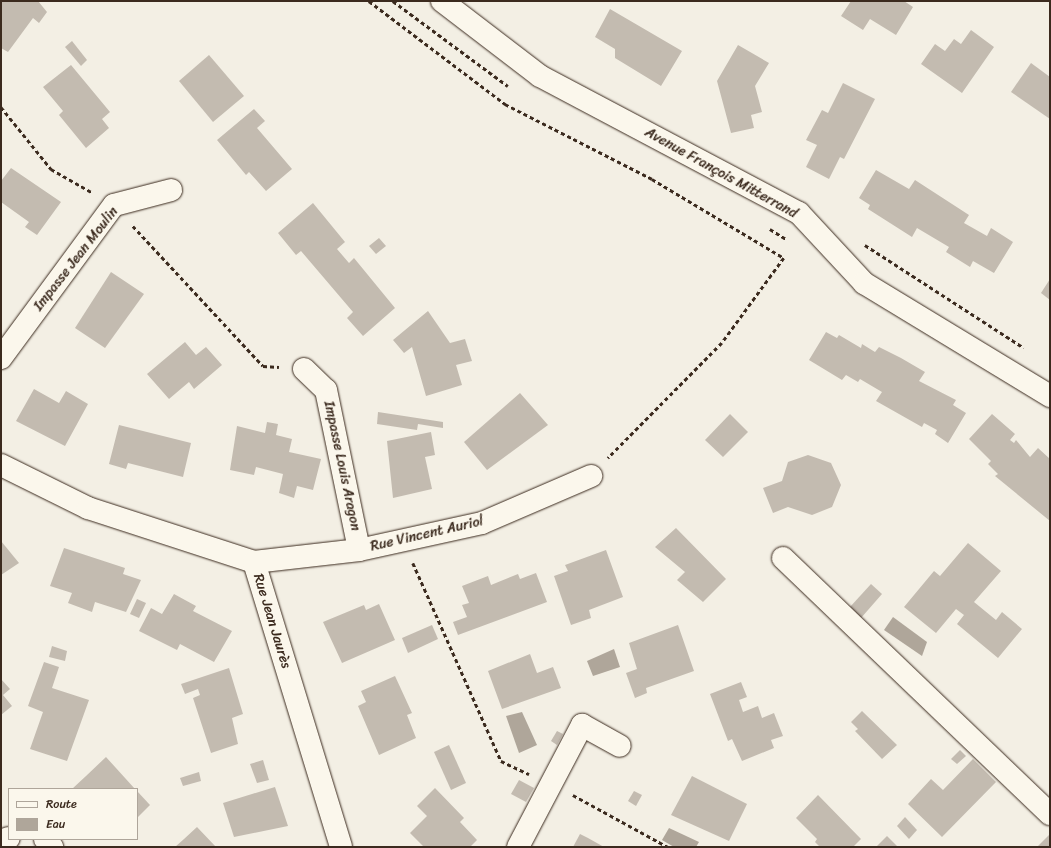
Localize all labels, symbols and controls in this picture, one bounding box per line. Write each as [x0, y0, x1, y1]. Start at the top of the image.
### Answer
street label: Avenue François Mitterrand [642, 124, 800, 222]
street label: Impasse Jean Moulin [30, 204, 122, 314]
street label: Impasse Louis Aragon [320, 399, 364, 533]
street label: Rue Vincent Auriol [369, 513, 485, 555]
street label: Rue Jean Jaurès [249, 571, 295, 671]
legend [8, 788, 138, 840]
text: Route [46, 793, 77, 815]
text: Eau [46, 813, 65, 835]

